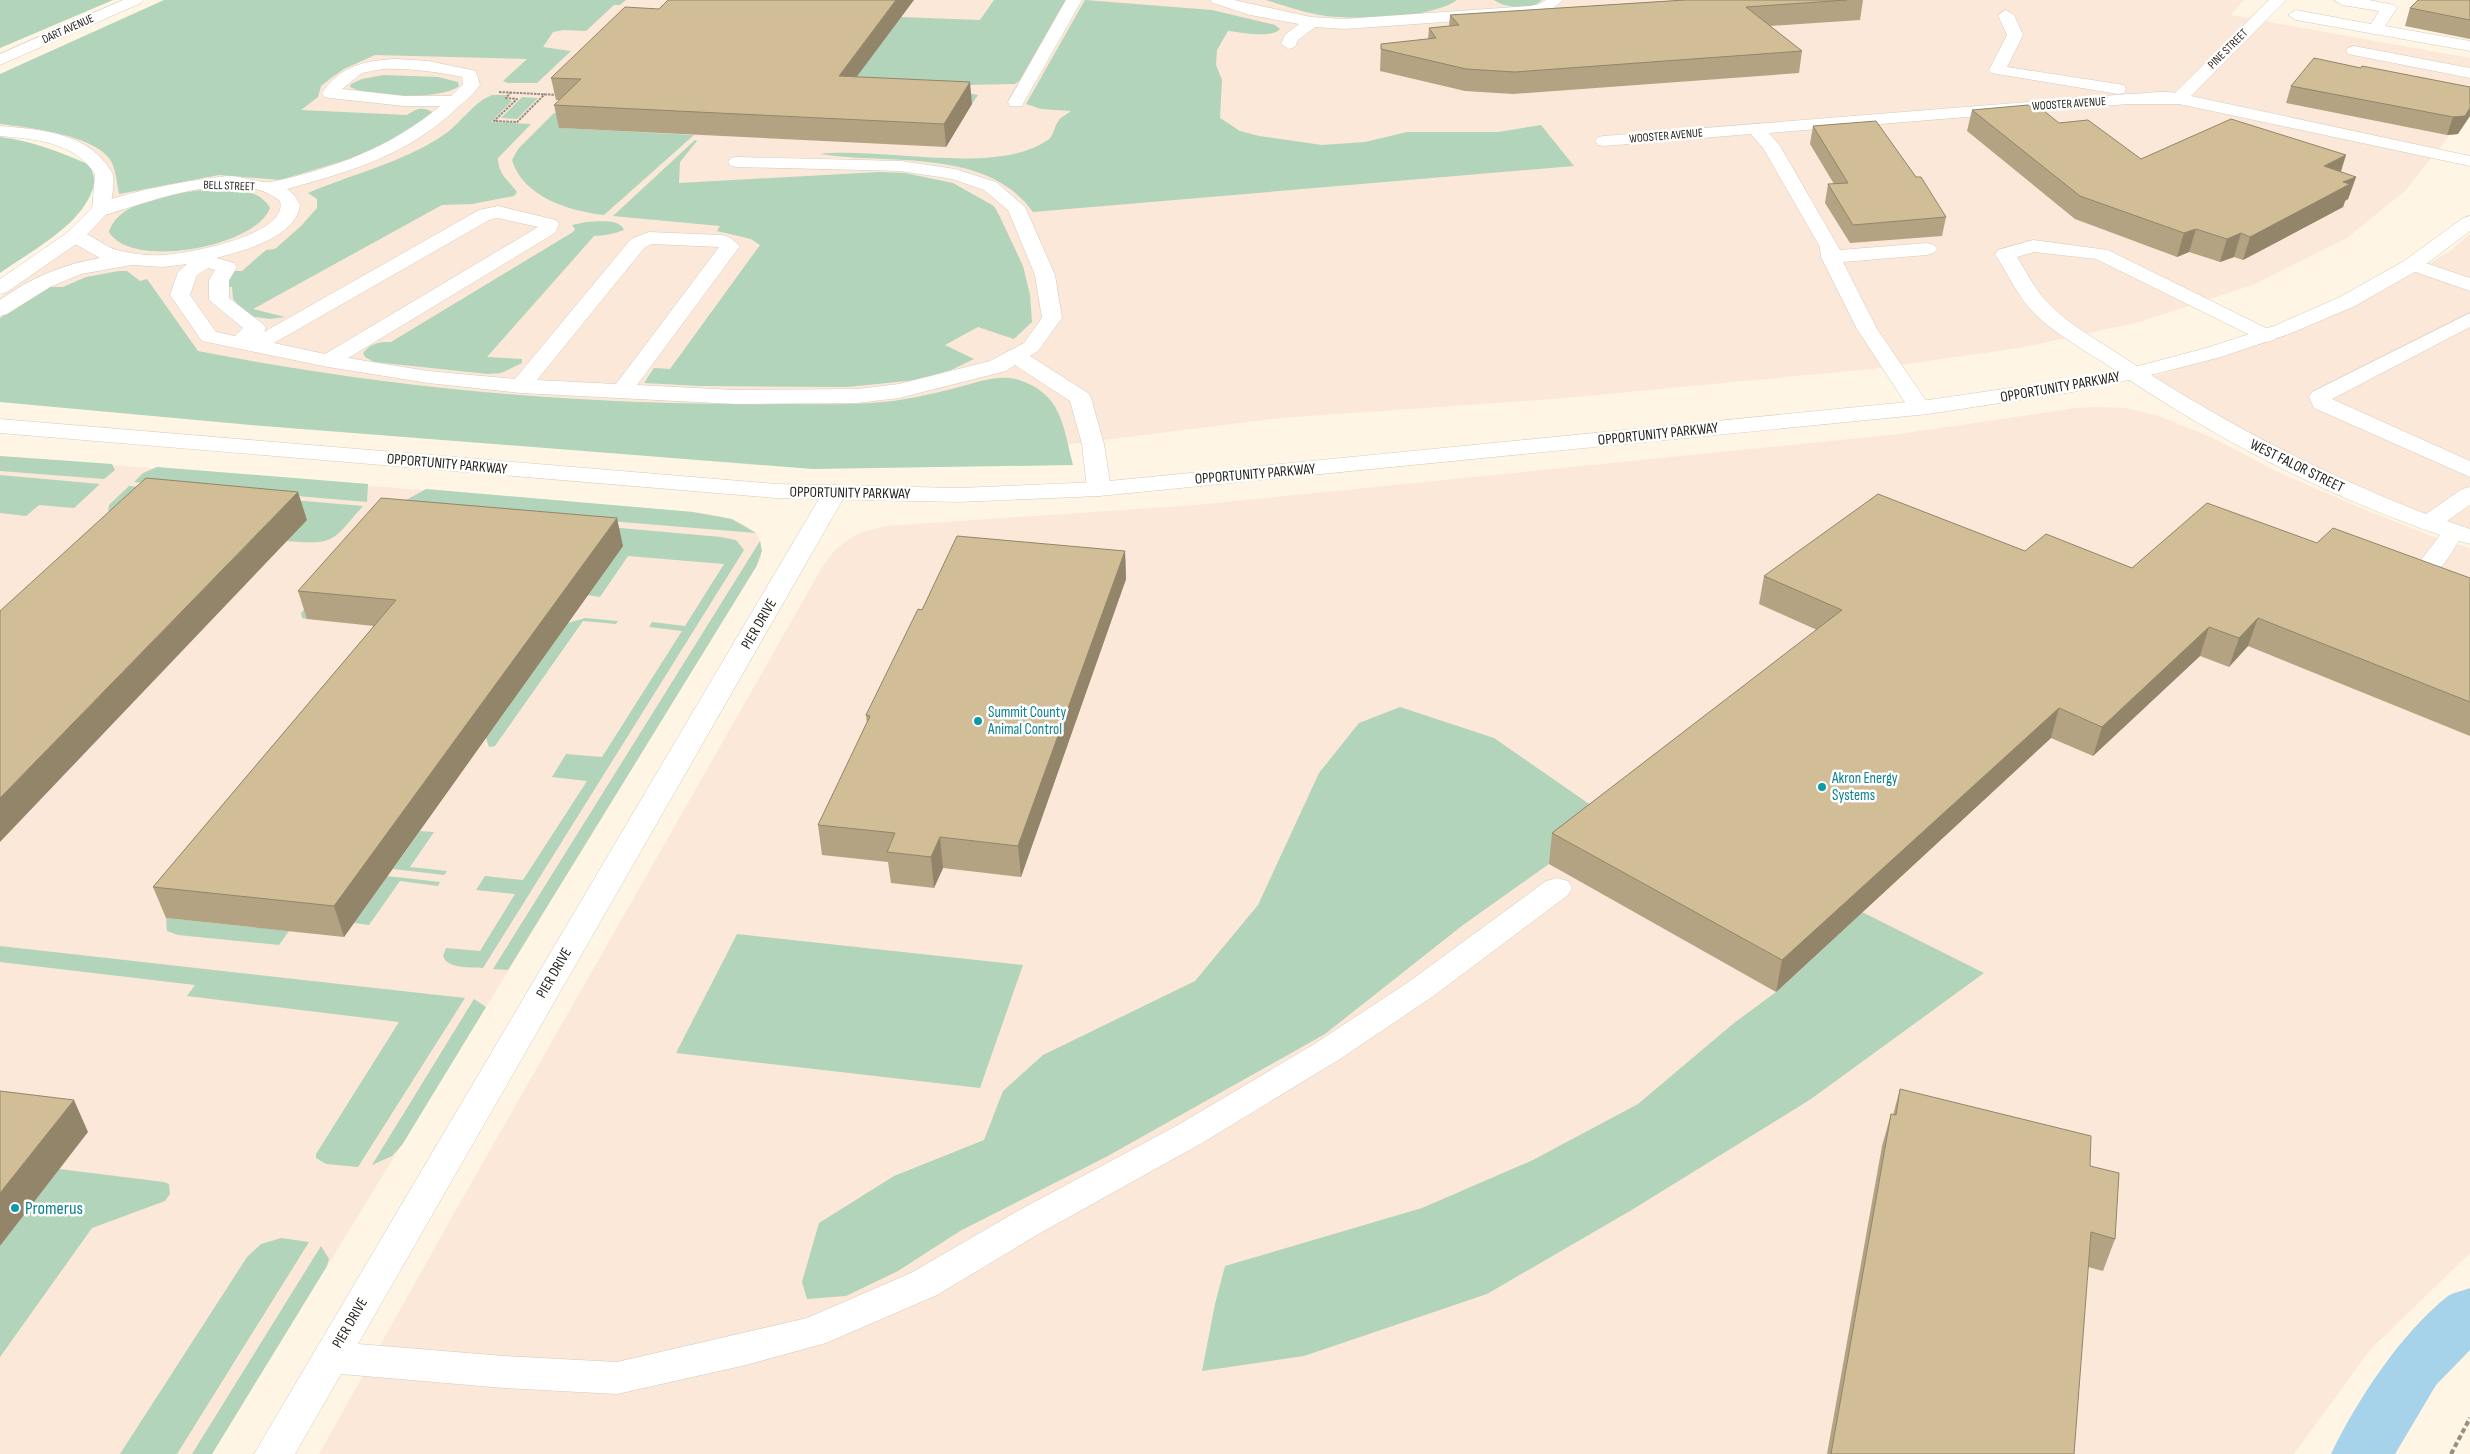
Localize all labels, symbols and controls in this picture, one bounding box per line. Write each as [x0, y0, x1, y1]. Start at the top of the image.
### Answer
street label: DART AVENUE [40, 11, 96, 47]
street label: PINE STREET [2205, 26, 2251, 72]
street label: WOOSTER AVENUE [2032, 94, 2106, 114]
street label: WOOSTER AVENUE [1629, 125, 1704, 147]
street label: BELL STREET [203, 178, 255, 194]
street label: OPPORTUNITY PARKWAY [1999, 367, 2122, 407]
street label: OPPORTUNITY PARKWAY [1597, 418, 1720, 450]
street label: WEST FALOR STREET [2247, 435, 2347, 497]
street label: OPPORTUNITY PARKWAY [386, 449, 509, 479]
street label: OPPORTUNITY PARKWAY [1194, 459, 1317, 489]
street label: OPPORTUNITY PARKWAY [789, 482, 911, 504]
street label: PIER DRIVE [737, 595, 781, 653]
place label: Summit County Animal Control [987, 703, 1066, 739]
marker: Summit County Animal Control [972, 715, 984, 727]
place label: Akron Energy Systems [1831, 769, 1898, 805]
marker: Akron Energy Systems [1816, 781, 1828, 793]
street label: PIER DRIVE [532, 944, 576, 1002]
place label: Promerus [25, 1198, 83, 1219]
marker: Promerus [9, 1202, 21, 1214]
street label: PIER DRIVE [328, 1294, 372, 1352]

